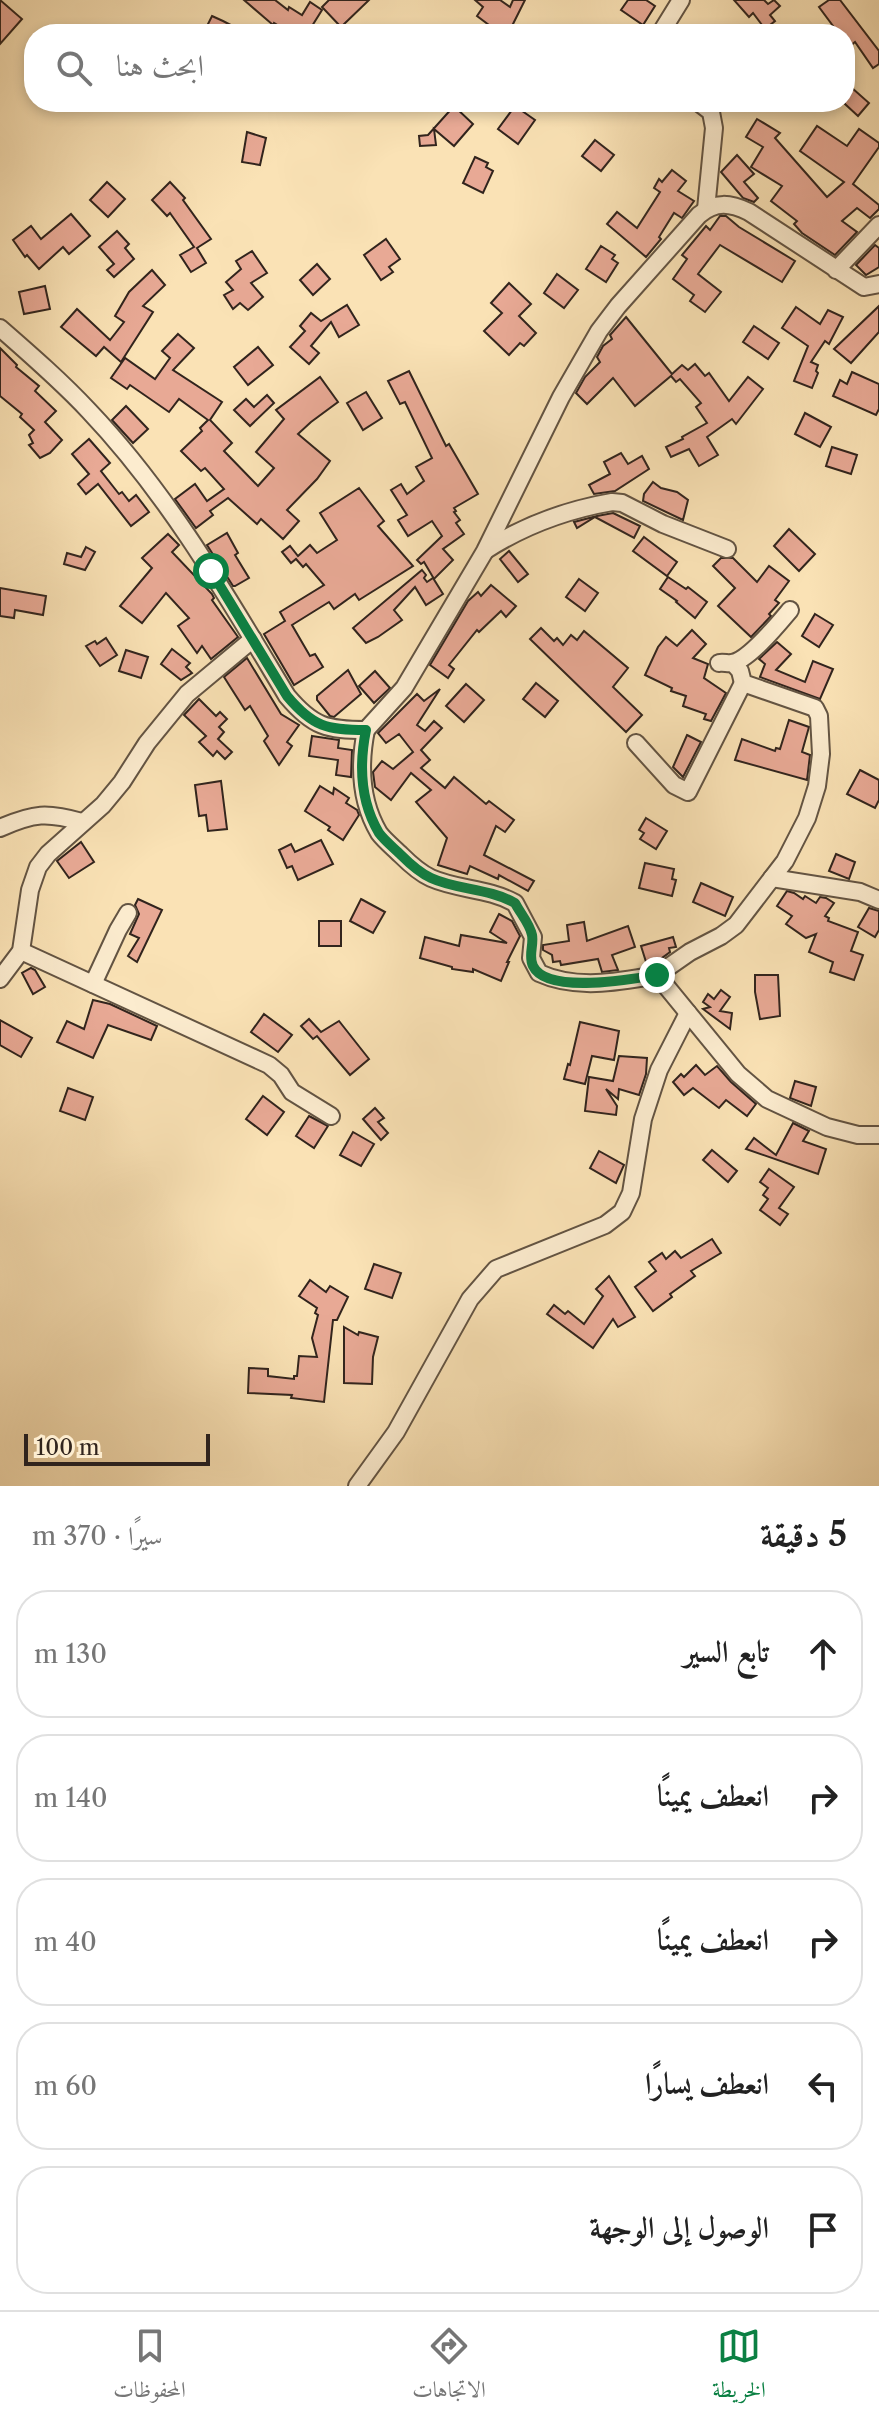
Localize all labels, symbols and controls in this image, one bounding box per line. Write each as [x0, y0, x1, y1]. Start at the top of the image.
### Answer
search box [24, 24, 855, 112]
icon: search [52, 46, 96, 90]
text: ابحث هنا [116, 47, 204, 84]
route start [193, 553, 229, 589]
route end [639, 957, 675, 993]
scale bar [24, 1430, 210, 1466]
text: 100 m [36, 1434, 99, 1461]
text: 5 دقيقة [760, 1513, 847, 1555]
text: سيرًا · 370 m [32, 1520, 163, 1552]
icon: ahead [801, 1632, 845, 1676]
text: تابع السير [683, 1633, 769, 1670]
text: 130 m [34, 1638, 107, 1670]
icon: right [801, 1776, 845, 1820]
text: انعطف يمينًا [657, 1777, 769, 1814]
text: 140 m [34, 1782, 108, 1814]
icon: right [801, 1920, 845, 1964]
text: انعطف يمينًا [657, 1921, 769, 1958]
text: 40 m [34, 1926, 97, 1958]
icon: left [801, 2064, 845, 2108]
text: انعطف يسارًا [645, 2065, 769, 2102]
text: 60 m [34, 2070, 97, 2102]
icon: arrive [801, 2208, 845, 2252]
text: الوصول إلى الوجهة [590, 2209, 769, 2246]
tab: المحفوظات [113, 2324, 186, 2411]
tab: الاتجاهات [412, 2324, 486, 2411]
tab: الخريطة [712, 2324, 766, 2411]

